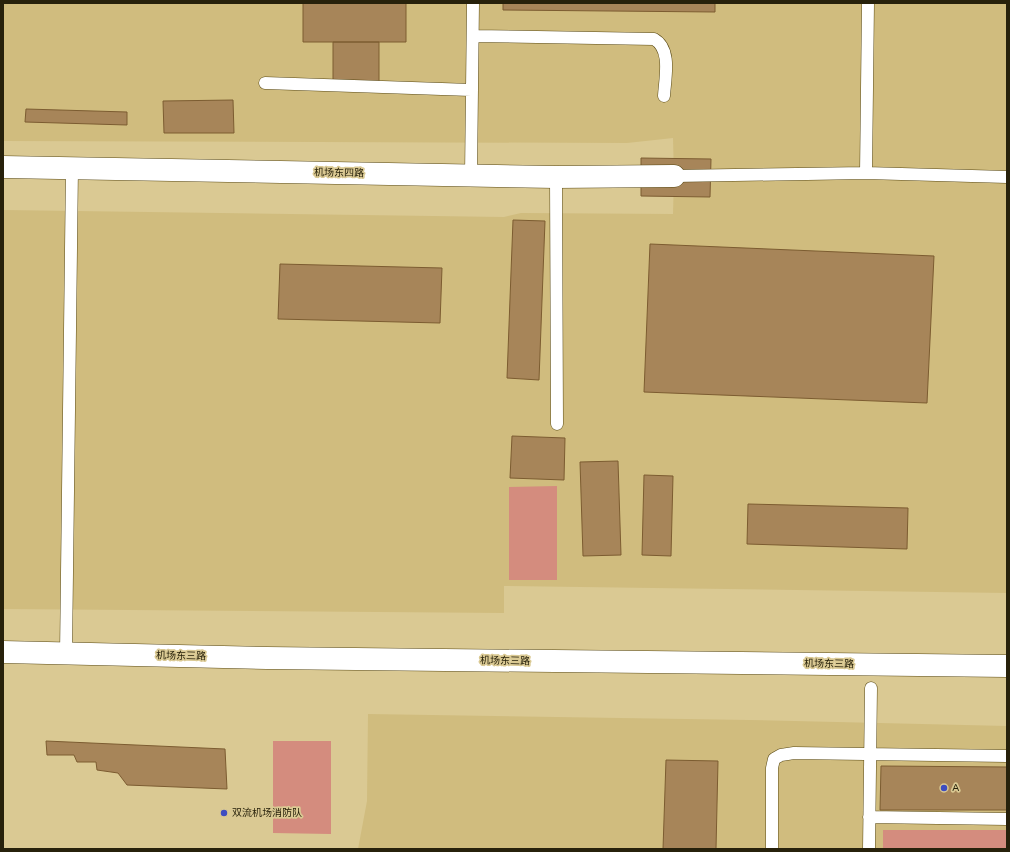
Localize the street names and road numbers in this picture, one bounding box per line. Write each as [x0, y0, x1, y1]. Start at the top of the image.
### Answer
street label: 机场东四路 [314, 167, 364, 179]
street label: 机场东三路 [156, 650, 206, 662]
street label: 机场东三路 [480, 655, 530, 667]
street label: 机场东三路 [804, 658, 854, 670]

